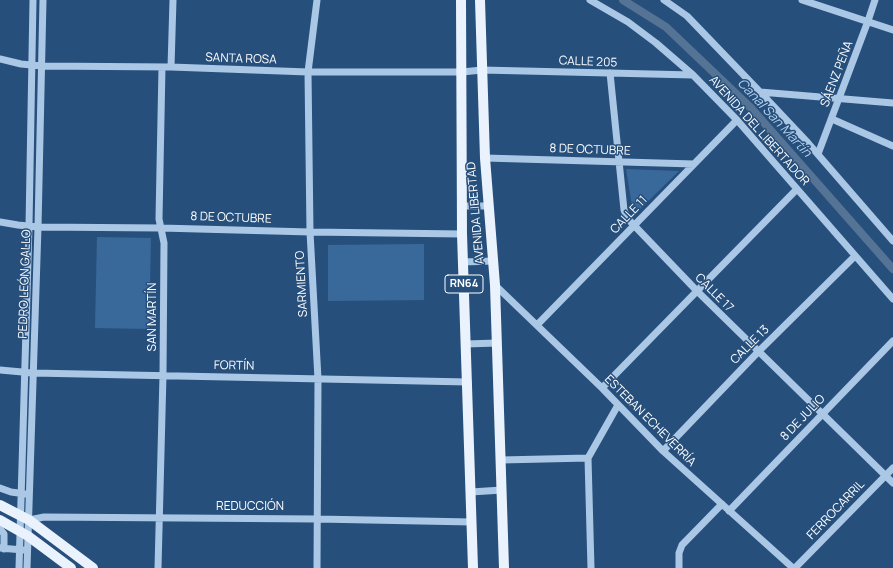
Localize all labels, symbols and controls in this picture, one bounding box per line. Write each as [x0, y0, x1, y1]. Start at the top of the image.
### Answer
street label: SÁENZ PEÑA [818, 39, 856, 109]
street label: SANTA ROSA [205, 51, 277, 67]
street label: CALLE 205 [559, 54, 617, 70]
street label: AVENIDA DEL LIBERTADOR [706, 73, 812, 189]
water label: Canal San Martín [734, 76, 814, 160]
street label: 8 DE OCTUBRE [549, 141, 631, 159]
street label: AVENIDA LIBERTAD [464, 161, 488, 265]
street label: CALLE 11 [608, 193, 650, 237]
street label: 8 DE OCTUBRE [190, 209, 272, 227]
street label: PEDRO LEÓN GALLO [16, 229, 34, 339]
street label: SARMIENTO [293, 250, 311, 318]
street label: CALLE 17 [692, 271, 736, 315]
road number: RN64 [445, 275, 483, 293]
street label: SAN MARTÍN [146, 282, 160, 352]
street label: CALLE 13 [728, 323, 772, 367]
street label: FORTÍN [214, 358, 254, 374]
street label: ESTEBAN ECHEVERRÍA [601, 372, 699, 470]
street label: 8 DE JULIO [778, 392, 828, 444]
street label: FERROCARRIL [804, 477, 868, 543]
street label: REDUCCIÓN [216, 500, 284, 514]

